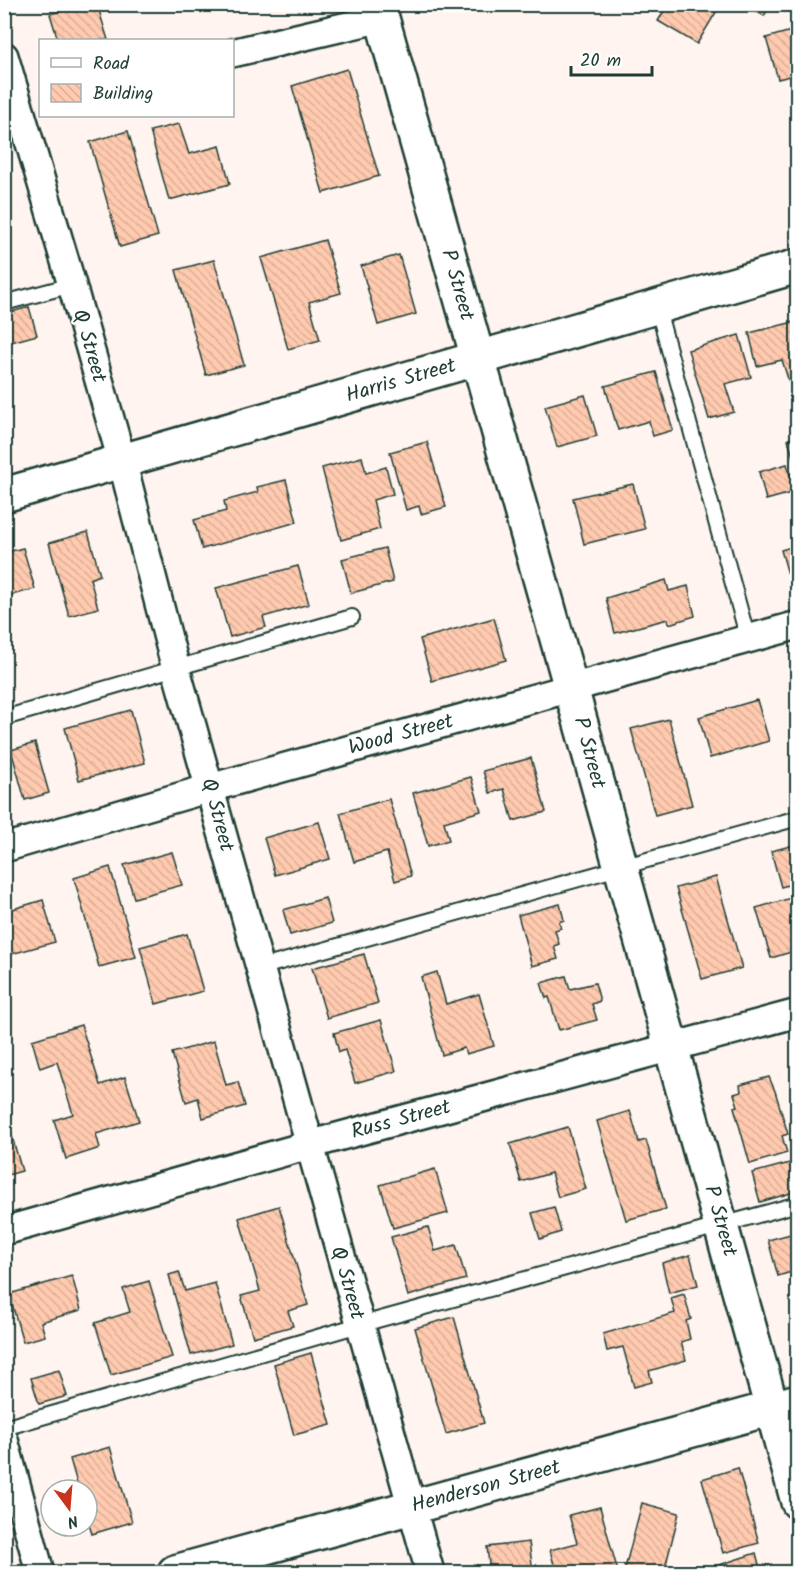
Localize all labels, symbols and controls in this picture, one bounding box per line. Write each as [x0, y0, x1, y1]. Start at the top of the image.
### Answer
legend [39, 39, 234, 117]
scale bar [571, 39, 652, 77]
text: 20 m [580, 47, 621, 76]
text: Road [93, 50, 130, 79]
text: Building [93, 80, 153, 109]
street label: P Street [431, 245, 483, 326]
street label: Q Street [63, 305, 115, 387]
street label: Harris Street [342, 349, 461, 412]
street label: Wood Street [345, 705, 458, 765]
street label: P Street [564, 713, 615, 793]
street label: Q Street [191, 774, 243, 856]
street label: Russ Street [347, 1091, 455, 1149]
street label: P Street [694, 1181, 746, 1262]
street label: Q Street [321, 1242, 373, 1324]
street label: Henderson Street [408, 1451, 565, 1523]
north arrow [39, 1478, 99, 1538]
text: N [64, 1508, 81, 1534]

